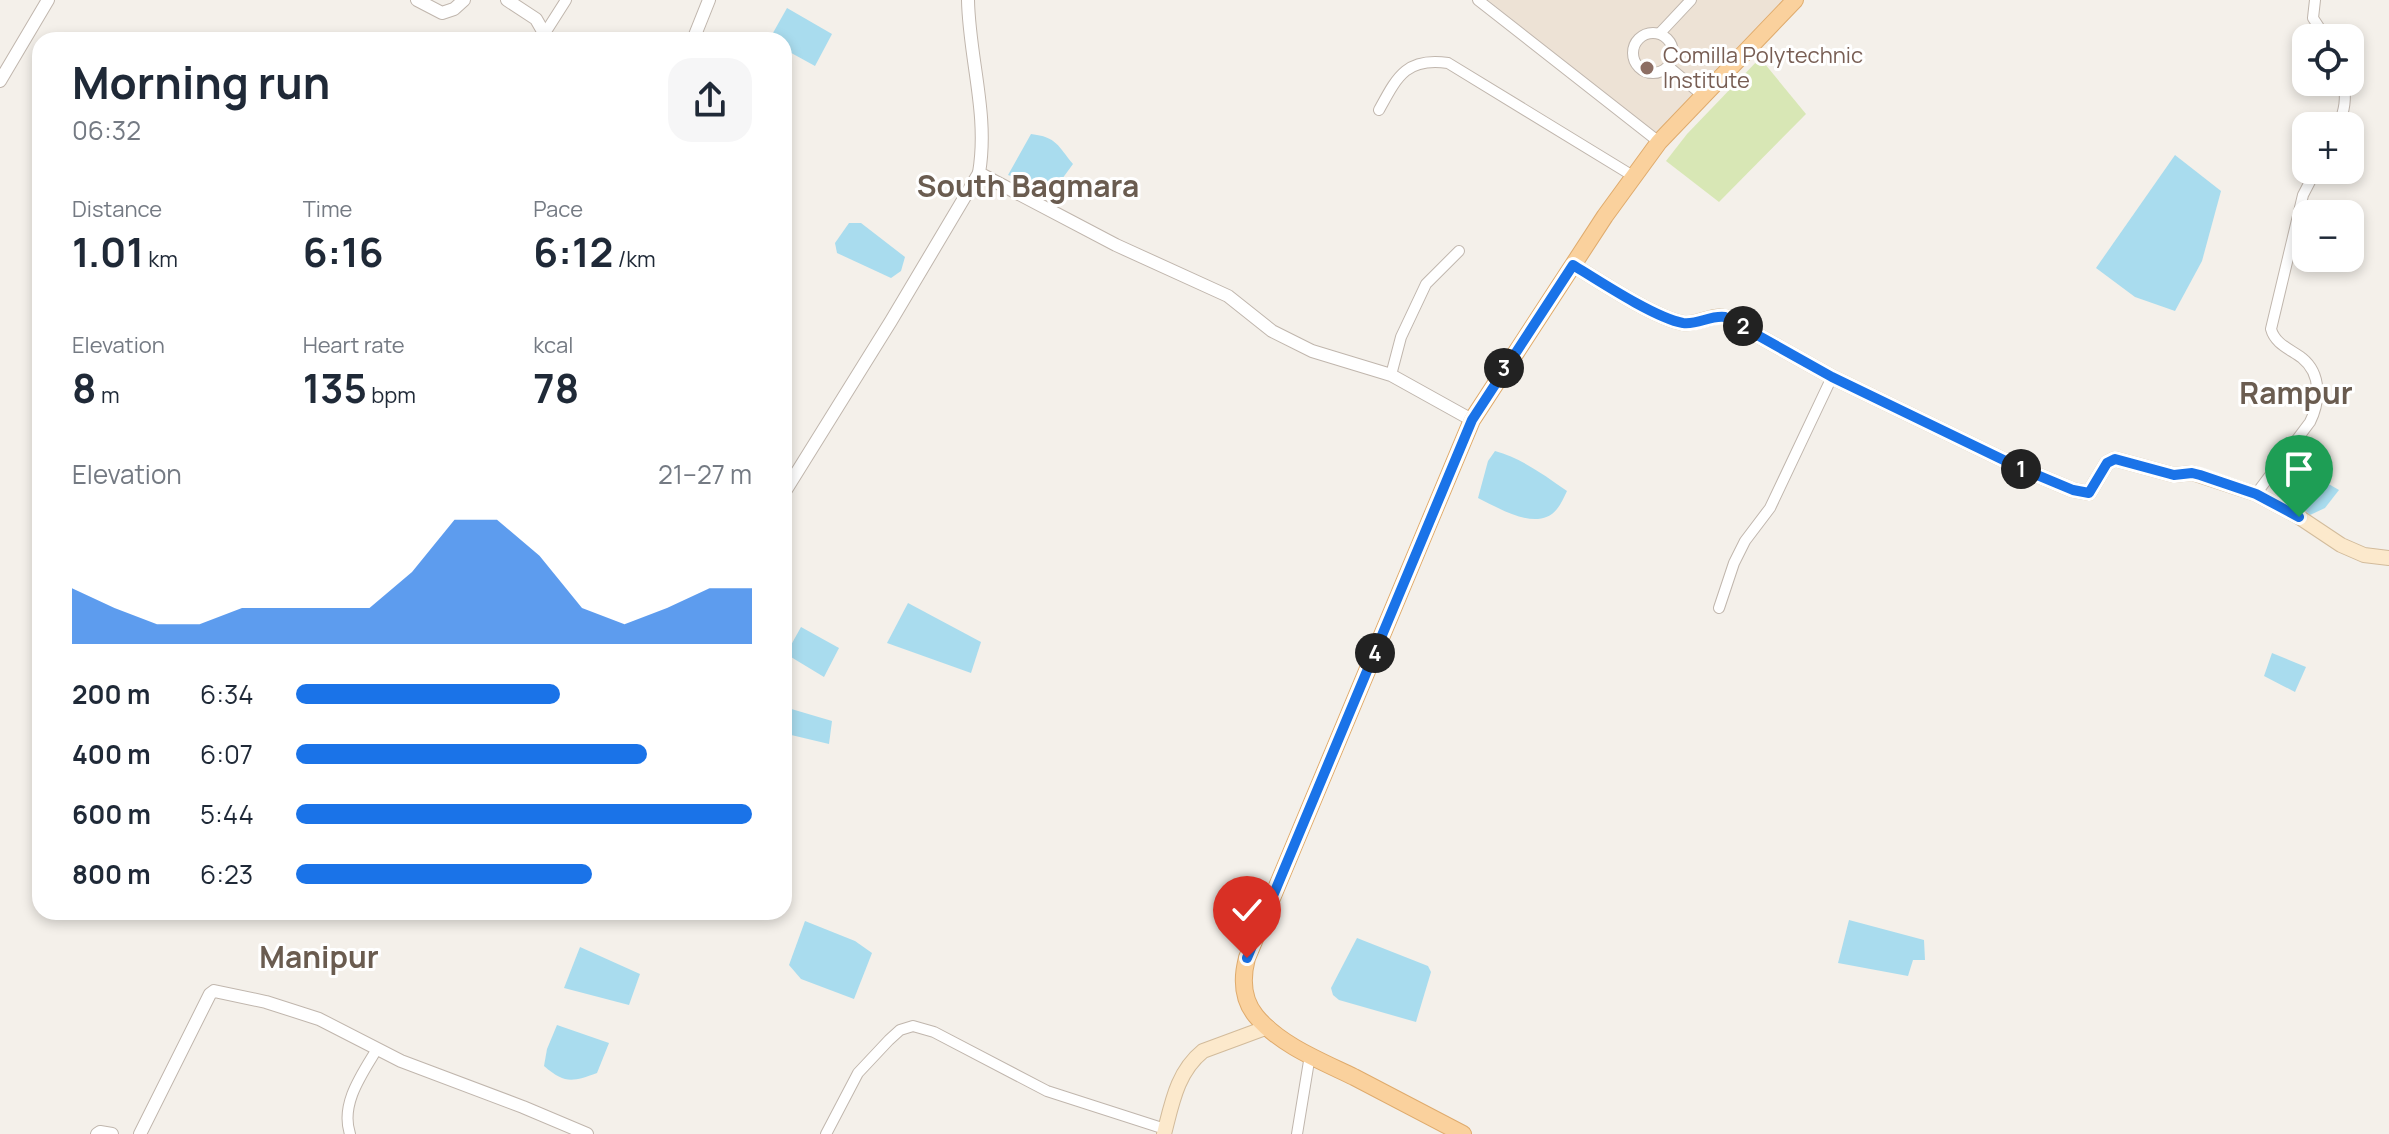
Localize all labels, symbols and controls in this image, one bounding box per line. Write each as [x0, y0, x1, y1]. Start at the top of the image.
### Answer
map controls [2292, 24, 2364, 272]
button: locate [2292, 24, 2364, 96]
place label: Comilla Polytechnic Institute [1663, 40, 1863, 95]
text: Morning run [72, 52, 330, 112]
button: share [668, 58, 752, 142]
marker: Comilla Polytechnic Institute [1638, 59, 1656, 77]
text: 06:32 [72, 112, 141, 148]
button: + [2292, 112, 2364, 184]
district label: South Bagmara [917, 165, 1139, 206]
text: Distance [72, 194, 162, 224]
text: Time [303, 194, 352, 224]
text: Pace [533, 194, 583, 224]
button: − [2292, 200, 2364, 272]
text: 1.01 [72, 224, 144, 279]
text: 6:16 [303, 224, 384, 279]
text: 6:12 [533, 224, 613, 279]
text: km [144, 244, 178, 274]
text: /km [613, 244, 656, 274]
pin: 2 [1723, 306, 1763, 346]
text: 2 [1736, 311, 1750, 341]
text: Elevation [72, 330, 165, 360]
text: Heart rate [303, 330, 405, 360]
text: kcal [533, 330, 573, 360]
pin: 3 [1484, 348, 1524, 388]
text: 3 [1498, 353, 1510, 383]
text: 8 [72, 360, 97, 415]
text: 135 [303, 360, 367, 415]
text: 78 [533, 360, 579, 415]
district label: Rampur [2239, 372, 2353, 413]
text: m [97, 380, 120, 410]
text: bpm [367, 380, 416, 410]
pin [2265, 435, 2333, 517]
icon: arrive [2277, 447, 2321, 491]
pin: 1 [2001, 449, 2041, 489]
text: 1 [2016, 454, 2026, 484]
text: Elevation [72, 456, 182, 492]
text: 21–27 m [658, 456, 752, 492]
pin: 4 [1355, 633, 1395, 673]
text: 4 [1368, 638, 1382, 668]
text: 200 m [72, 676, 150, 712]
text: 6:34 [200, 676, 254, 712]
text: 400 m [72, 736, 151, 772]
text: 6:07 [200, 736, 253, 772]
text: 600 m [72, 796, 151, 832]
text: 5:44 [200, 796, 254, 832]
text: 800 m [72, 856, 151, 892]
text: 6:23 [200, 856, 253, 892]
pin [1213, 876, 1281, 958]
icon: check [1225, 888, 1269, 932]
district label: Manipur [259, 936, 379, 977]

